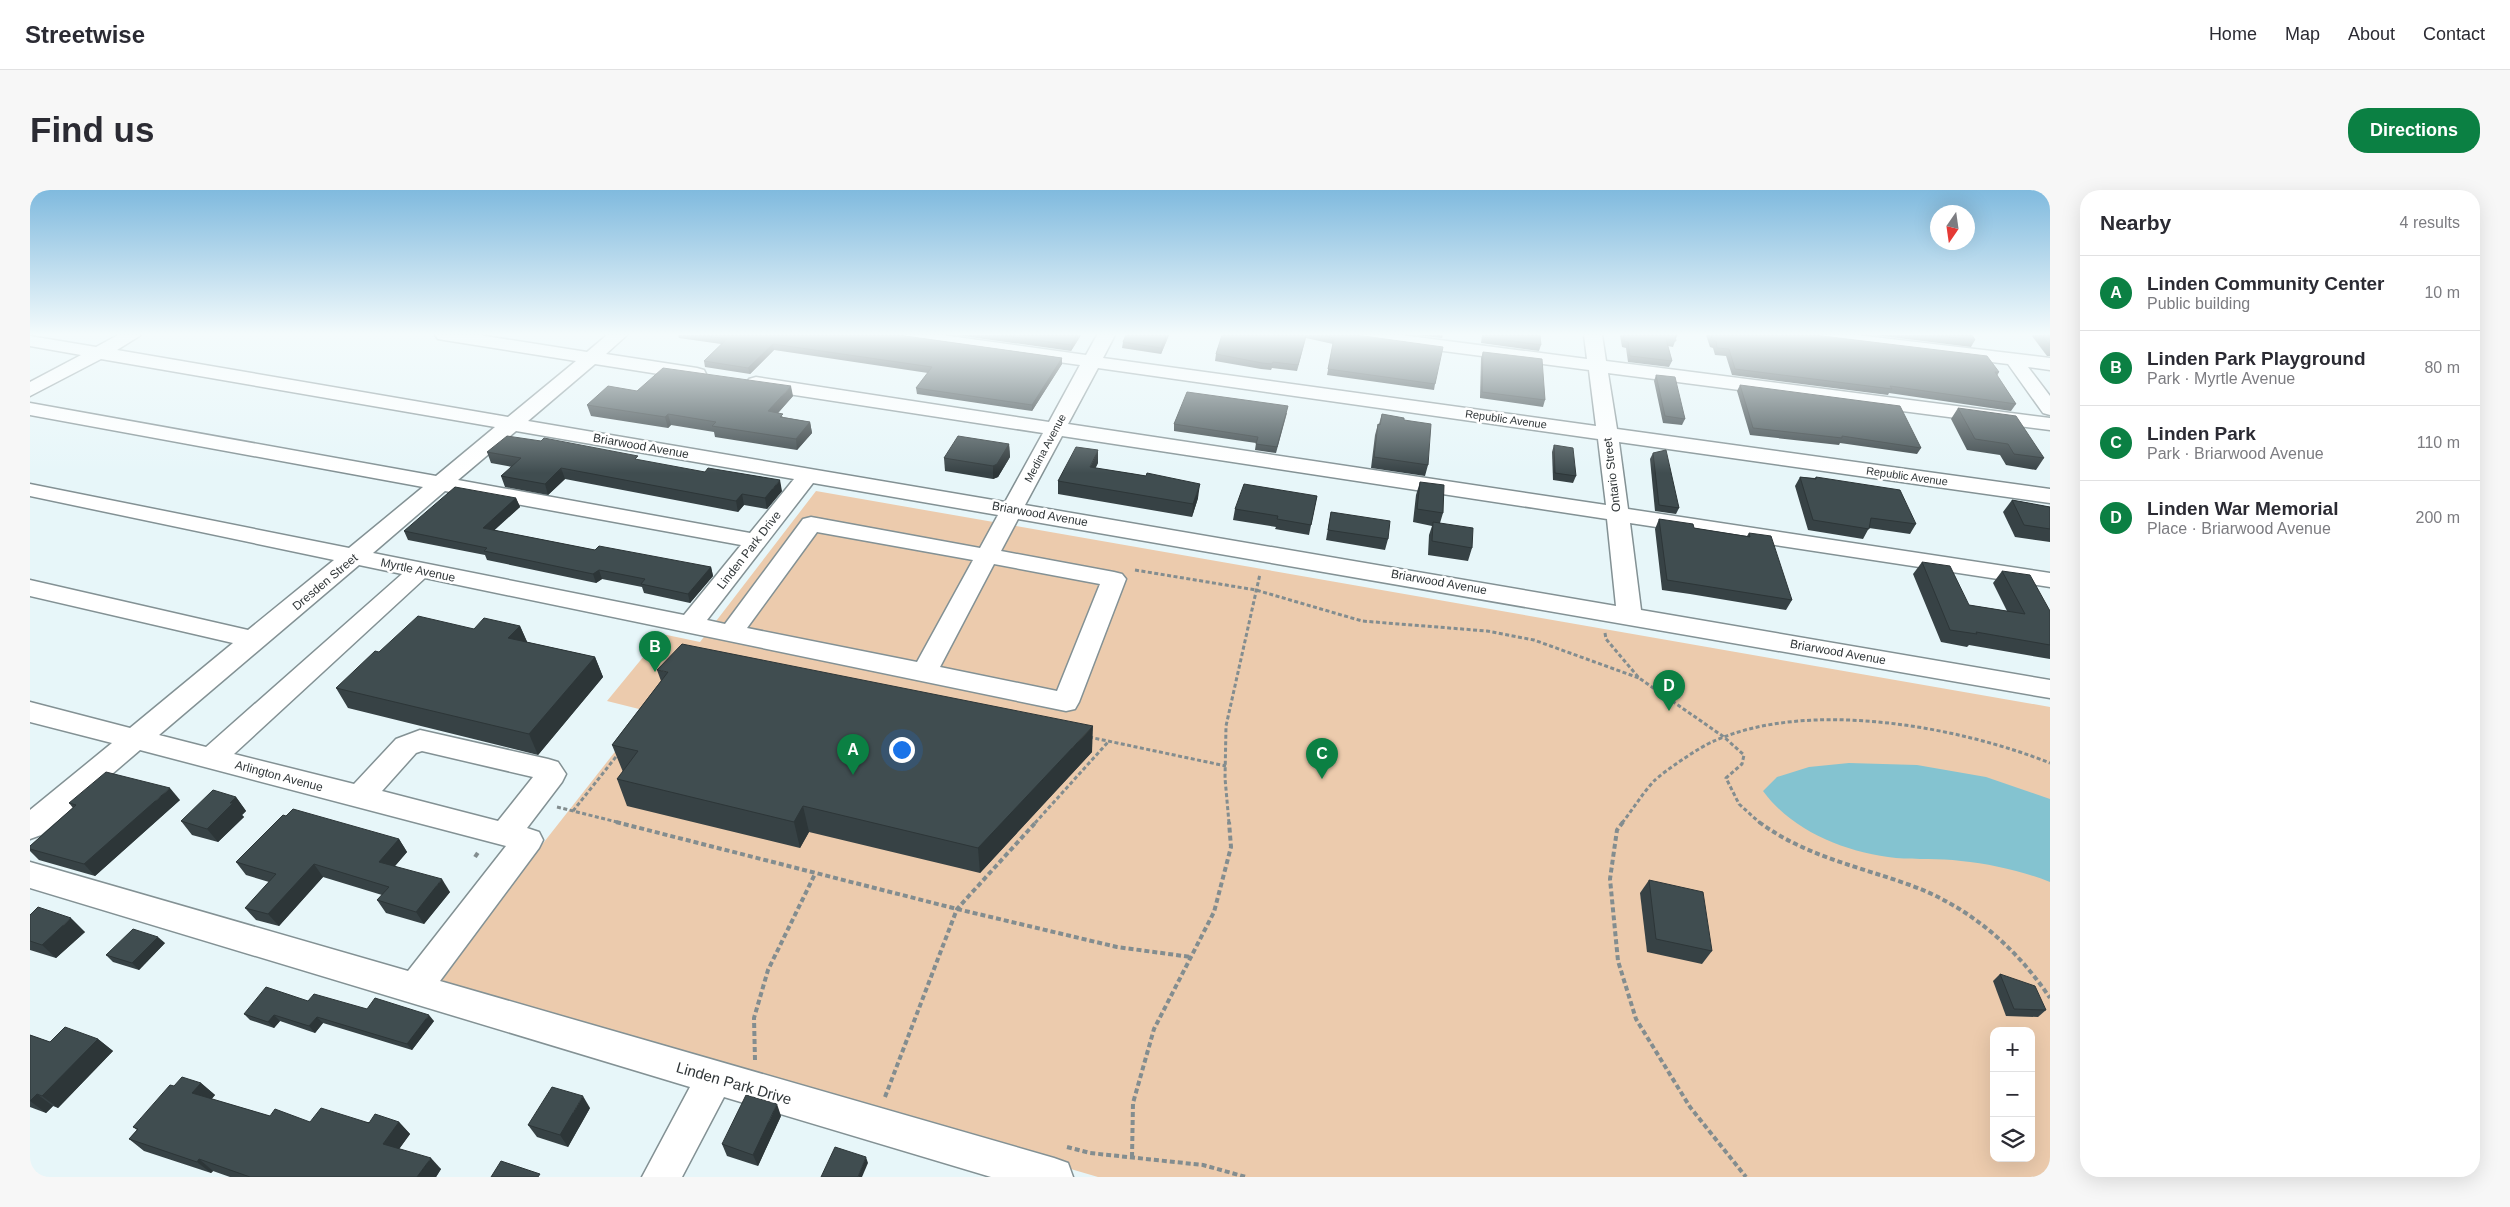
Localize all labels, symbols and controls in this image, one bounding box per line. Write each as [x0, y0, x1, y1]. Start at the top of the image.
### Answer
text: Streetwise [25, 21, 145, 48]
text: Home [2209, 24, 2257, 44]
text: Map [2285, 24, 2320, 44]
text: About [2348, 24, 2395, 44]
text: Contact [2423, 24, 2485, 44]
button: Directions [2348, 108, 2480, 153]
text: Find us [30, 110, 154, 149]
north arrow [1930, 205, 1975, 250]
text: Nearby [2100, 211, 2171, 234]
text: 4 results [2400, 214, 2460, 231]
text: Linden Community Center [2147, 273, 2385, 294]
text: A [2110, 284, 2122, 301]
text: 10 m [2424, 284, 2460, 301]
text: Public building [2147, 295, 2250, 312]
text: Linden Park Playground [2147, 348, 2366, 369]
text: B [2110, 359, 2122, 376]
text: 80 m [2424, 359, 2460, 376]
text: Park · Myrtle Avenue [2147, 370, 2295, 387]
street label: Republic Avenue [1464, 407, 1548, 431]
street label: Medina Avenue [1022, 412, 1068, 484]
text: Linden Park [2147, 423, 2256, 444]
street label: Briarwood Avenue [592, 431, 690, 461]
text: C [2110, 434, 2122, 451]
text: 110 m [2417, 434, 2460, 451]
street label: Ontario Street [1600, 436, 1623, 513]
text: Park · Briarwood Avenue [2147, 445, 2324, 462]
street label: Republic Avenue [1865, 464, 1949, 488]
text: Linden War Memorial [2147, 498, 2338, 519]
street label: Briarwood Avenue [991, 499, 1089, 529]
street label: Linden Park Drive [714, 508, 784, 592]
text: D [2110, 509, 2122, 526]
text: 200 m [2416, 509, 2460, 526]
text: Place · Briarwood Avenue [2147, 520, 2331, 537]
street label: Dresden Street [290, 550, 361, 613]
street label: Myrtle Avenue [379, 555, 457, 585]
street label: Briarwood Avenue [1390, 567, 1488, 597]
pin: B [639, 631, 671, 672]
street label: Briarwood Avenue [1789, 637, 1887, 667]
pin: D [1653, 670, 1685, 711]
pin: A [837, 734, 869, 775]
your location [889, 737, 915, 763]
pin: C [1306, 738, 1338, 779]
street label: Arlington Avenue [233, 758, 325, 795]
map controls [1990, 1027, 2035, 1162]
button: + [1990, 1027, 2035, 1072]
street label: Linden Park Drive [674, 1058, 794, 1108]
button: − [1990, 1072, 2035, 1117]
button: layers [1990, 1117, 2035, 1162]

